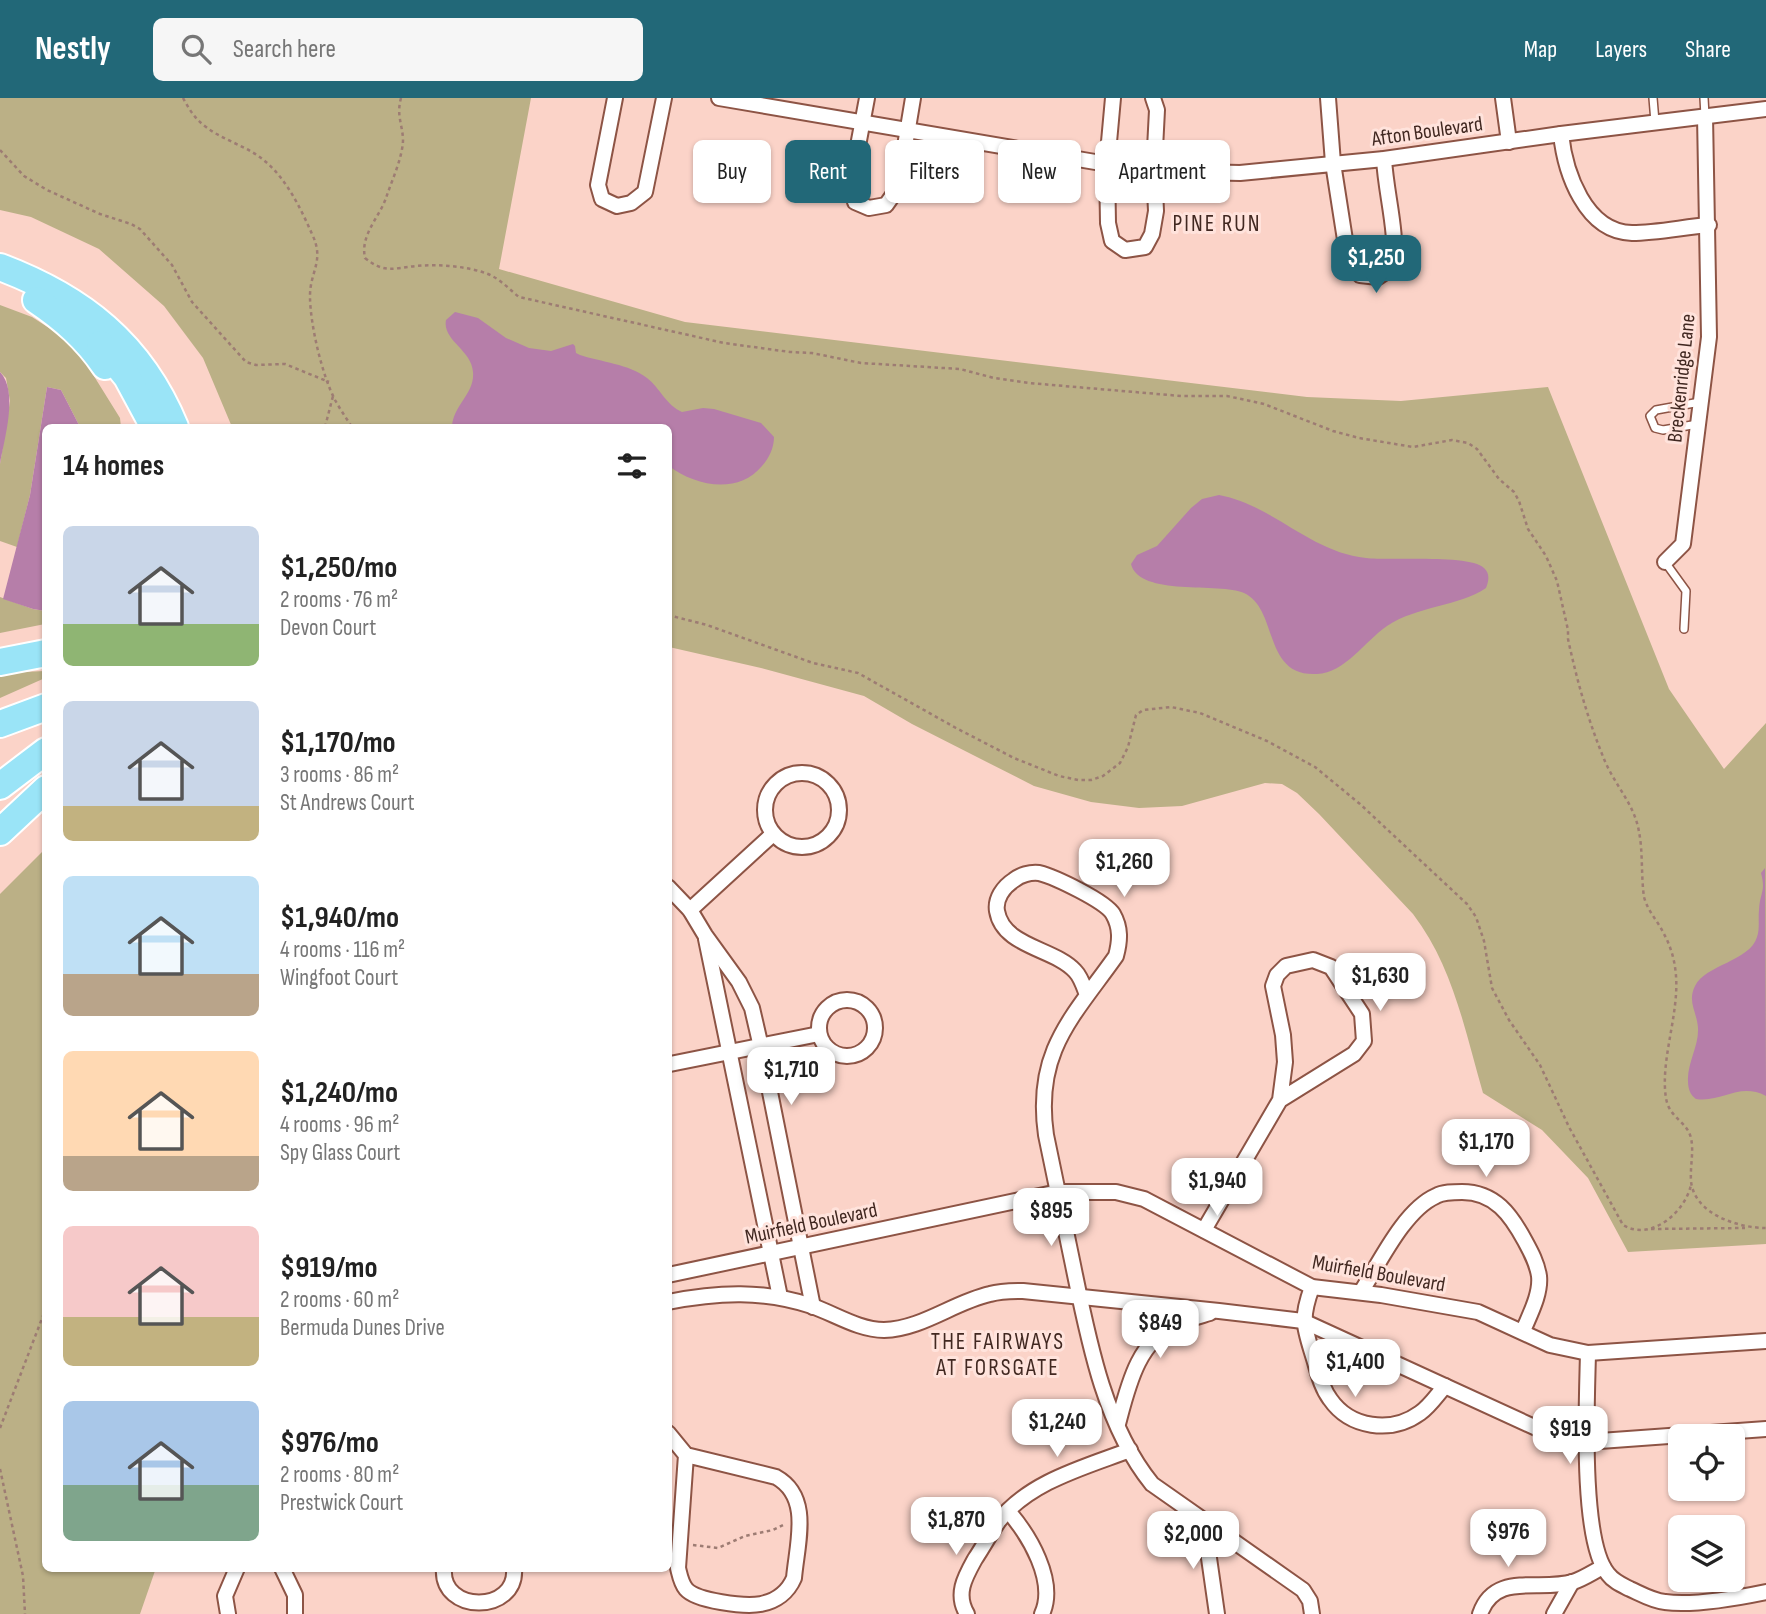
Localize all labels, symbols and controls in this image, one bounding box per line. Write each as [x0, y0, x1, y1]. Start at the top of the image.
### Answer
search box [153, 18, 643, 81]
text: Nestly [35, 29, 111, 69]
icon: search [177, 30, 215, 68]
text: Search here [233, 34, 336, 65]
text: Map [1524, 35, 1557, 64]
text: Layers [1595, 35, 1647, 64]
text: Share [1685, 35, 1731, 64]
street label: Afton Boulevard [1369, 111, 1484, 152]
chip: Buy [693, 140, 771, 203]
chip: Rent [785, 140, 871, 203]
chip: Filters [885, 140, 984, 203]
chip: New [998, 140, 1081, 203]
chip: Apartment [1095, 140, 1230, 203]
district label: PINE RUN [1173, 210, 1261, 238]
pin: $1,250 [1319, 236, 1433, 295]
text: $1,250 [1347, 244, 1405, 272]
street label: Breckenridge Lane [1662, 313, 1701, 444]
icon: filters [613, 447, 651, 485]
text: 14 homes [63, 448, 164, 484]
text: $1,250/mo [280, 550, 397, 586]
icon: home [119, 554, 203, 638]
text: 2 rooms · 76 m² [280, 586, 398, 614]
text: Devon Court [280, 614, 376, 642]
text: $1,170/mo [280, 725, 396, 761]
icon: home [119, 729, 203, 813]
text: 3 rooms · 86 m² [280, 761, 399, 789]
text: St Andrews Court [280, 789, 414, 817]
pin: $1,260 [1067, 840, 1181, 899]
text: $1,260 [1095, 848, 1153, 876]
text: $1,940/mo [280, 900, 399, 936]
icon: home [119, 904, 203, 988]
text: 4 rooms · 116 m² [280, 936, 405, 964]
pin: $1,630 [1323, 954, 1437, 1013]
text: $1,630 [1351, 962, 1409, 990]
text: Wingfoot Court [280, 964, 398, 992]
pin: $1,710 [734, 1048, 848, 1107]
text: $1,710 [763, 1056, 819, 1084]
text: $1,240/mo [280, 1075, 398, 1111]
icon: home [119, 1079, 203, 1163]
text: 4 rooms · 96 m² [280, 1111, 399, 1139]
pin: $1,170 [1429, 1119, 1543, 1179]
text: $1,170 [1458, 1128, 1514, 1156]
text: Spy Glass Court [280, 1139, 400, 1167]
pin: $1,940 [1160, 1158, 1274, 1218]
text: $1,940 [1187, 1167, 1247, 1195]
pin: $895 [1010, 1188, 1092, 1248]
street label: Muirfield Boulevard [743, 1197, 879, 1250]
text: $895 [1029, 1197, 1073, 1225]
text: $919/mo [280, 1250, 378, 1286]
street label: Muirfield Boulevard [1311, 1250, 1447, 1297]
icon: home [119, 1254, 203, 1338]
text: 2 rooms · 60 m² [280, 1286, 399, 1314]
pin: $849 [1119, 1300, 1201, 1360]
text: $849 [1138, 1309, 1182, 1337]
text: Bermuda Dunes Drive [280, 1314, 445, 1342]
district label: THE FAIRWAYS AT FORSGATE [931, 1328, 1065, 1382]
pin: $1,400 [1298, 1340, 1412, 1399]
text: $1,400 [1325, 1348, 1385, 1376]
pin: $1,240 [1000, 1400, 1114, 1459]
pin: $919 [1529, 1406, 1611, 1466]
text: $1,240 [1028, 1408, 1086, 1436]
text: $919 [1549, 1415, 1591, 1443]
map controls [1668, 1424, 1745, 1592]
button: locate [1668, 1424, 1745, 1501]
text: $976/mo [280, 1425, 379, 1461]
icon: home [119, 1429, 203, 1513]
text: 2 rooms · 80 m² [280, 1461, 399, 1489]
text: Prestwick Court [280, 1489, 403, 1517]
pin: $1,870 [899, 1498, 1013, 1557]
text: $1,870 [927, 1506, 985, 1534]
pin: $976 [1467, 1510, 1549, 1569]
pin: $2,000 [1136, 1512, 1250, 1571]
button: layers [1668, 1515, 1745, 1592]
text: $976 [1486, 1518, 1530, 1546]
text: $2,000 [1163, 1520, 1223, 1548]

